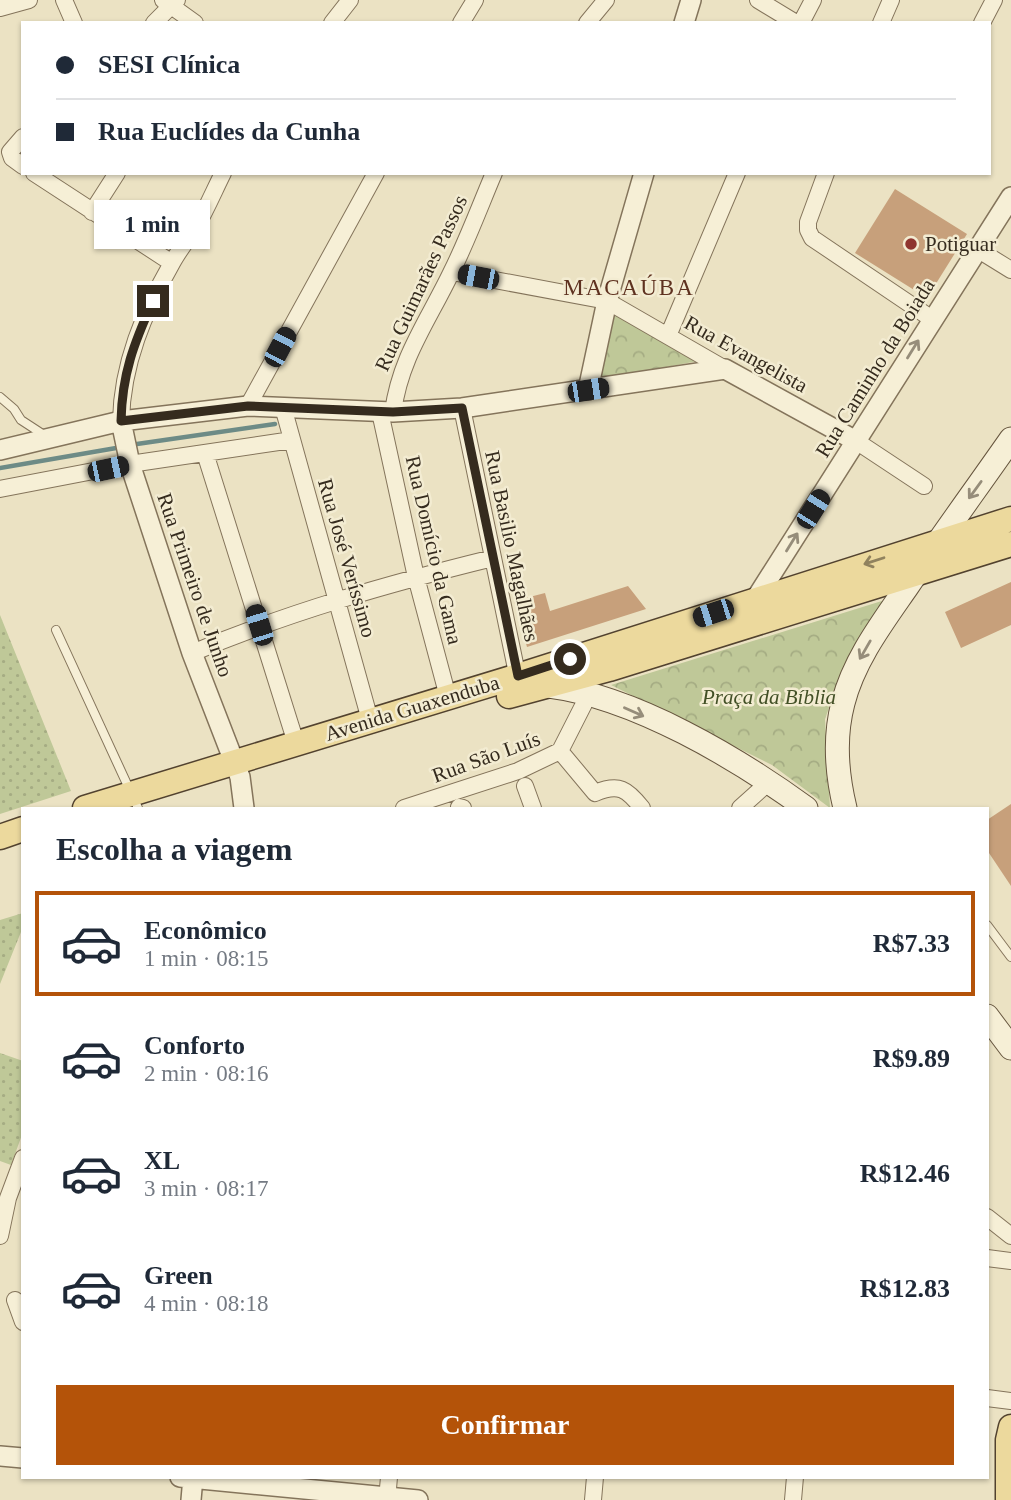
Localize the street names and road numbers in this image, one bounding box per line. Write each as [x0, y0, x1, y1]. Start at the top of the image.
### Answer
street label: Rua Guimarães Passos [370, 191, 472, 375]
street label: Rua Caminho da Boiada [810, 274, 940, 462]
street label: Rua Evangelista [680, 310, 812, 398]
street label: Rua Basilio Magalhães [480, 448, 544, 644]
street label: Rua Domício da Gama [401, 453, 468, 647]
street label: Rua José Veríssimo [313, 476, 381, 640]
street label: Rua Primeiro de Junho [152, 490, 238, 680]
street label: Avenida Guaxenduba [322, 670, 503, 746]
street label: Rua São Luís [429, 726, 543, 788]

